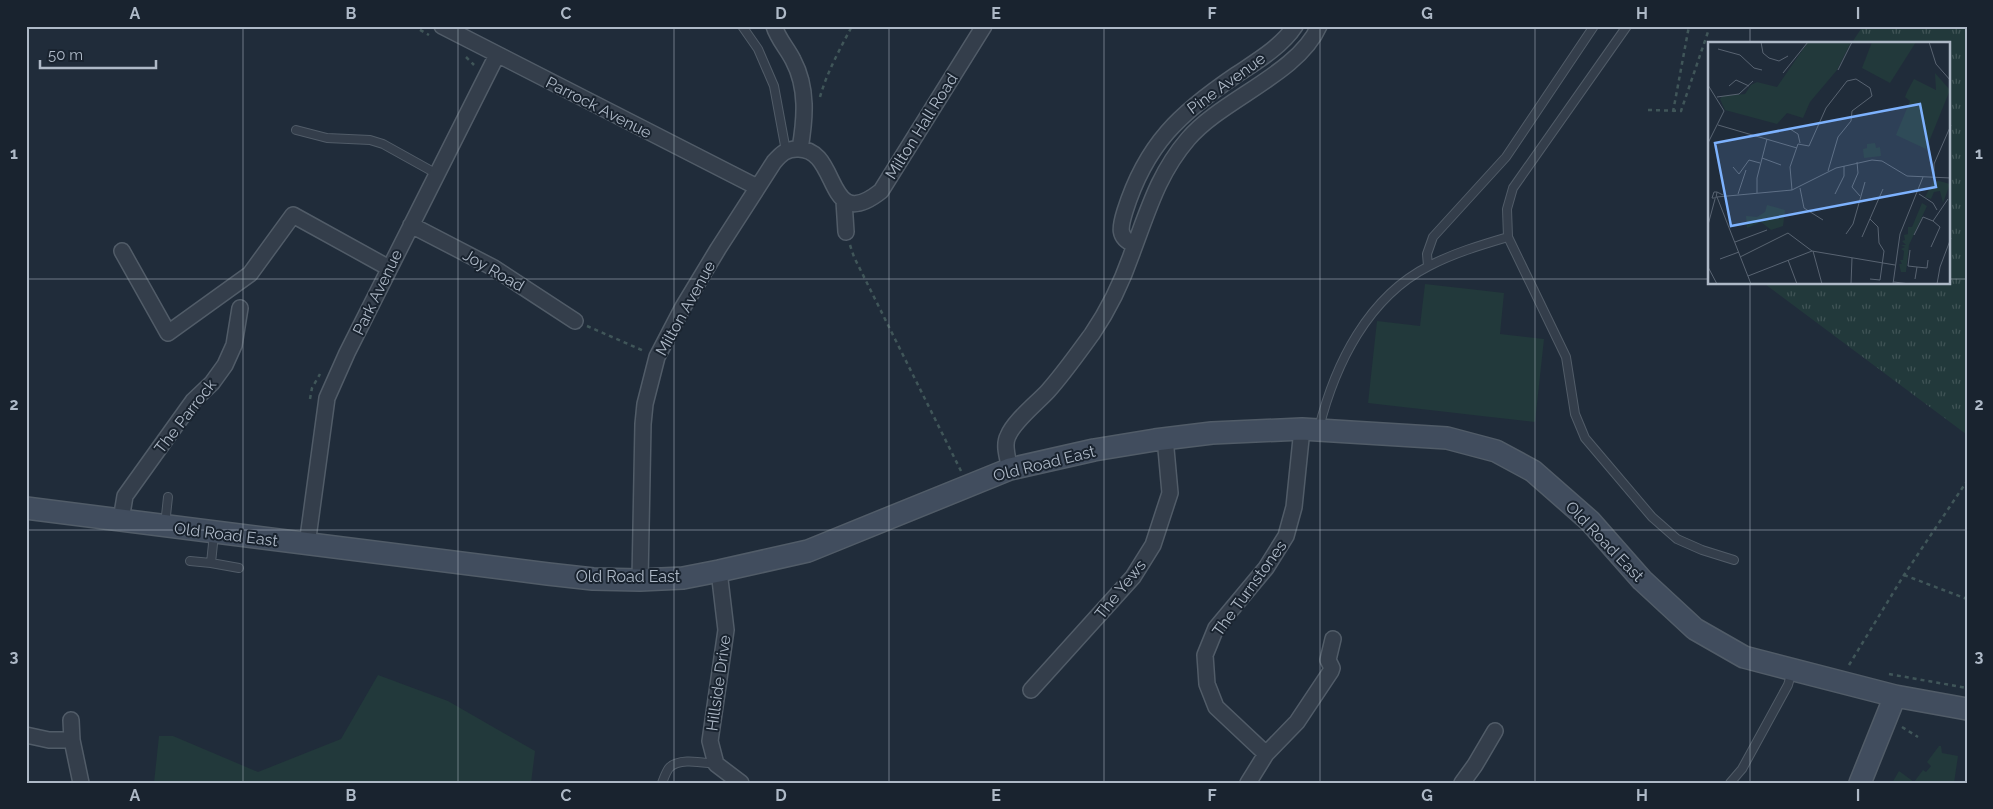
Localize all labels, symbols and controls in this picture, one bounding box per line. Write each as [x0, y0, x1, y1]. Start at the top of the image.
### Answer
text: A [130, 4, 141, 23]
text: B [346, 4, 357, 23]
text: C [561, 4, 572, 23]
text: D [775, 4, 787, 23]
text: E [991, 4, 1001, 23]
text: F [1207, 4, 1217, 23]
text: G [1421, 4, 1433, 23]
text: H [1636, 4, 1648, 23]
text: I [1856, 4, 1860, 23]
scale bar [40, 38, 156, 70]
inset map [1708, 42, 1950, 285]
text: 50 m [48, 46, 83, 64]
street label: Pine Avenue [1184, 49, 1269, 118]
street label: Milton Hall Road [881, 70, 962, 183]
street label: Parrock Avenue [543, 73, 655, 142]
text: 1 [10, 144, 18, 163]
text: 1 [1975, 144, 1983, 163]
street label: Joy Road [460, 245, 528, 296]
street label: Park Avenue [349, 247, 406, 338]
street label: Milton Avenue [652, 257, 719, 359]
street label: The Parrock [151, 375, 221, 457]
text: 2 [9, 395, 19, 414]
text: 2 [1974, 395, 1984, 414]
street label: Old Road East [991, 441, 1098, 485]
street label: Old Road East [1562, 497, 1648, 586]
street label: Old Road East [173, 519, 280, 550]
street label: The Turnstones [1208, 536, 1291, 640]
street label: The Yews [1091, 556, 1150, 623]
street label: Old Road East [576, 567, 681, 586]
street label: Hillside Drive [702, 634, 735, 732]
text: 3 [10, 647, 19, 666]
text: 3 [1975, 647, 1984, 666]
text: A [130, 786, 141, 805]
text: B [346, 786, 357, 805]
text: C [561, 786, 572, 805]
text: D [775, 786, 787, 805]
text: E [991, 786, 1001, 805]
text: F [1207, 786, 1217, 805]
text: G [1421, 786, 1433, 805]
text: H [1636, 786, 1648, 805]
text: I [1856, 786, 1860, 805]

